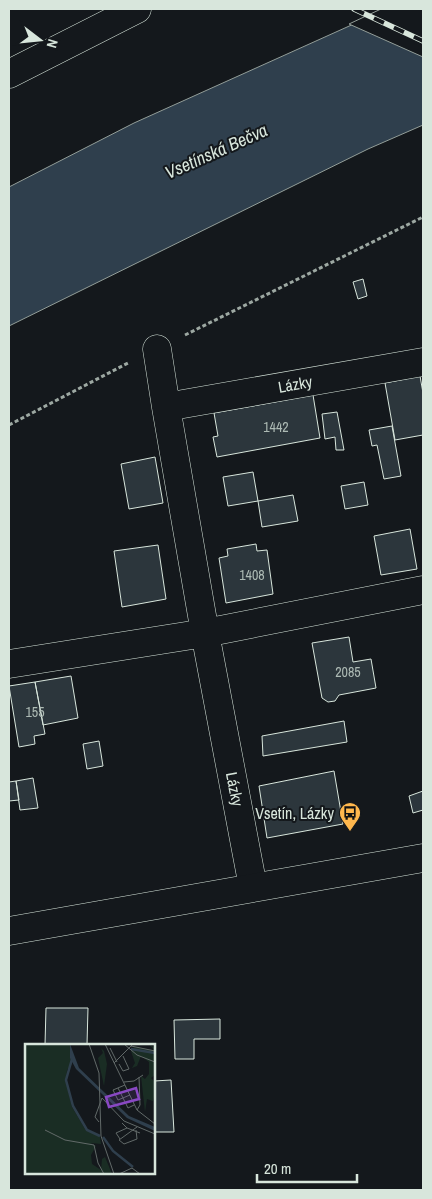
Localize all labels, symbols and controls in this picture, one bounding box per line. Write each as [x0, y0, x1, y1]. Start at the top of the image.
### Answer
north arrow [15, 15, 65, 65]
text: N [43, 37, 62, 50]
water label: Vsetínská Bečva [161, 117, 271, 185]
street label: Lázky [276, 370, 314, 398]
house number: 1442 [263, 418, 289, 436]
house number: 1408 [239, 566, 265, 584]
house number: 2085 [335, 663, 361, 681]
house number: 155 [25, 703, 45, 721]
street label: Lázky [221, 770, 249, 808]
bus stop icon: Vsetín, Lázky [338, 801, 362, 832]
place label: Vsetín, Lázky [255, 802, 334, 824]
inset map [25, 1044, 155, 1174]
scale bar [257, 1152, 357, 1184]
text: 20 m [264, 1158, 291, 1179]

